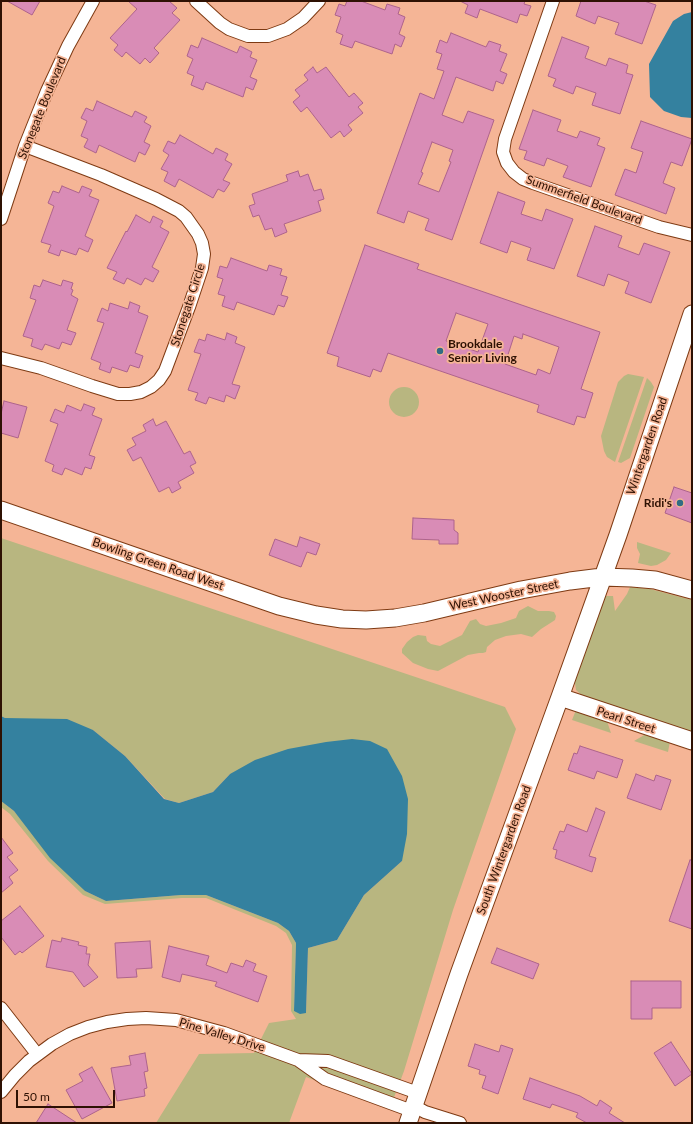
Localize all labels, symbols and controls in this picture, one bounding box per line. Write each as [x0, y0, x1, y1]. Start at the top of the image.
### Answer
street label: Stonegate Boulevard [15, 55, 69, 161]
street label: Summerfield Boulevard [524, 172, 644, 228]
street label: Stonegate Circle [168, 262, 208, 348]
place label: Brookdale Senior Living [448, 337, 517, 365]
marker: Brookdale Senior Living [435, 346, 445, 356]
street label: Wintergarden Road [624, 395, 670, 497]
place label: Ridi's [644, 496, 672, 510]
marker: Ridi's [675, 498, 685, 508]
street label: Bowling Green Road West [90, 535, 226, 593]
street label: West Wooster Street [448, 576, 560, 614]
street label: Pearl Street [595, 704, 657, 736]
street label: South Wintergarden Road [474, 783, 534, 917]
street label: Pine Valley Drive [177, 1015, 267, 1055]
scale bar [18, 1082, 117, 1108]
text: 50 m [23, 1089, 50, 1104]

